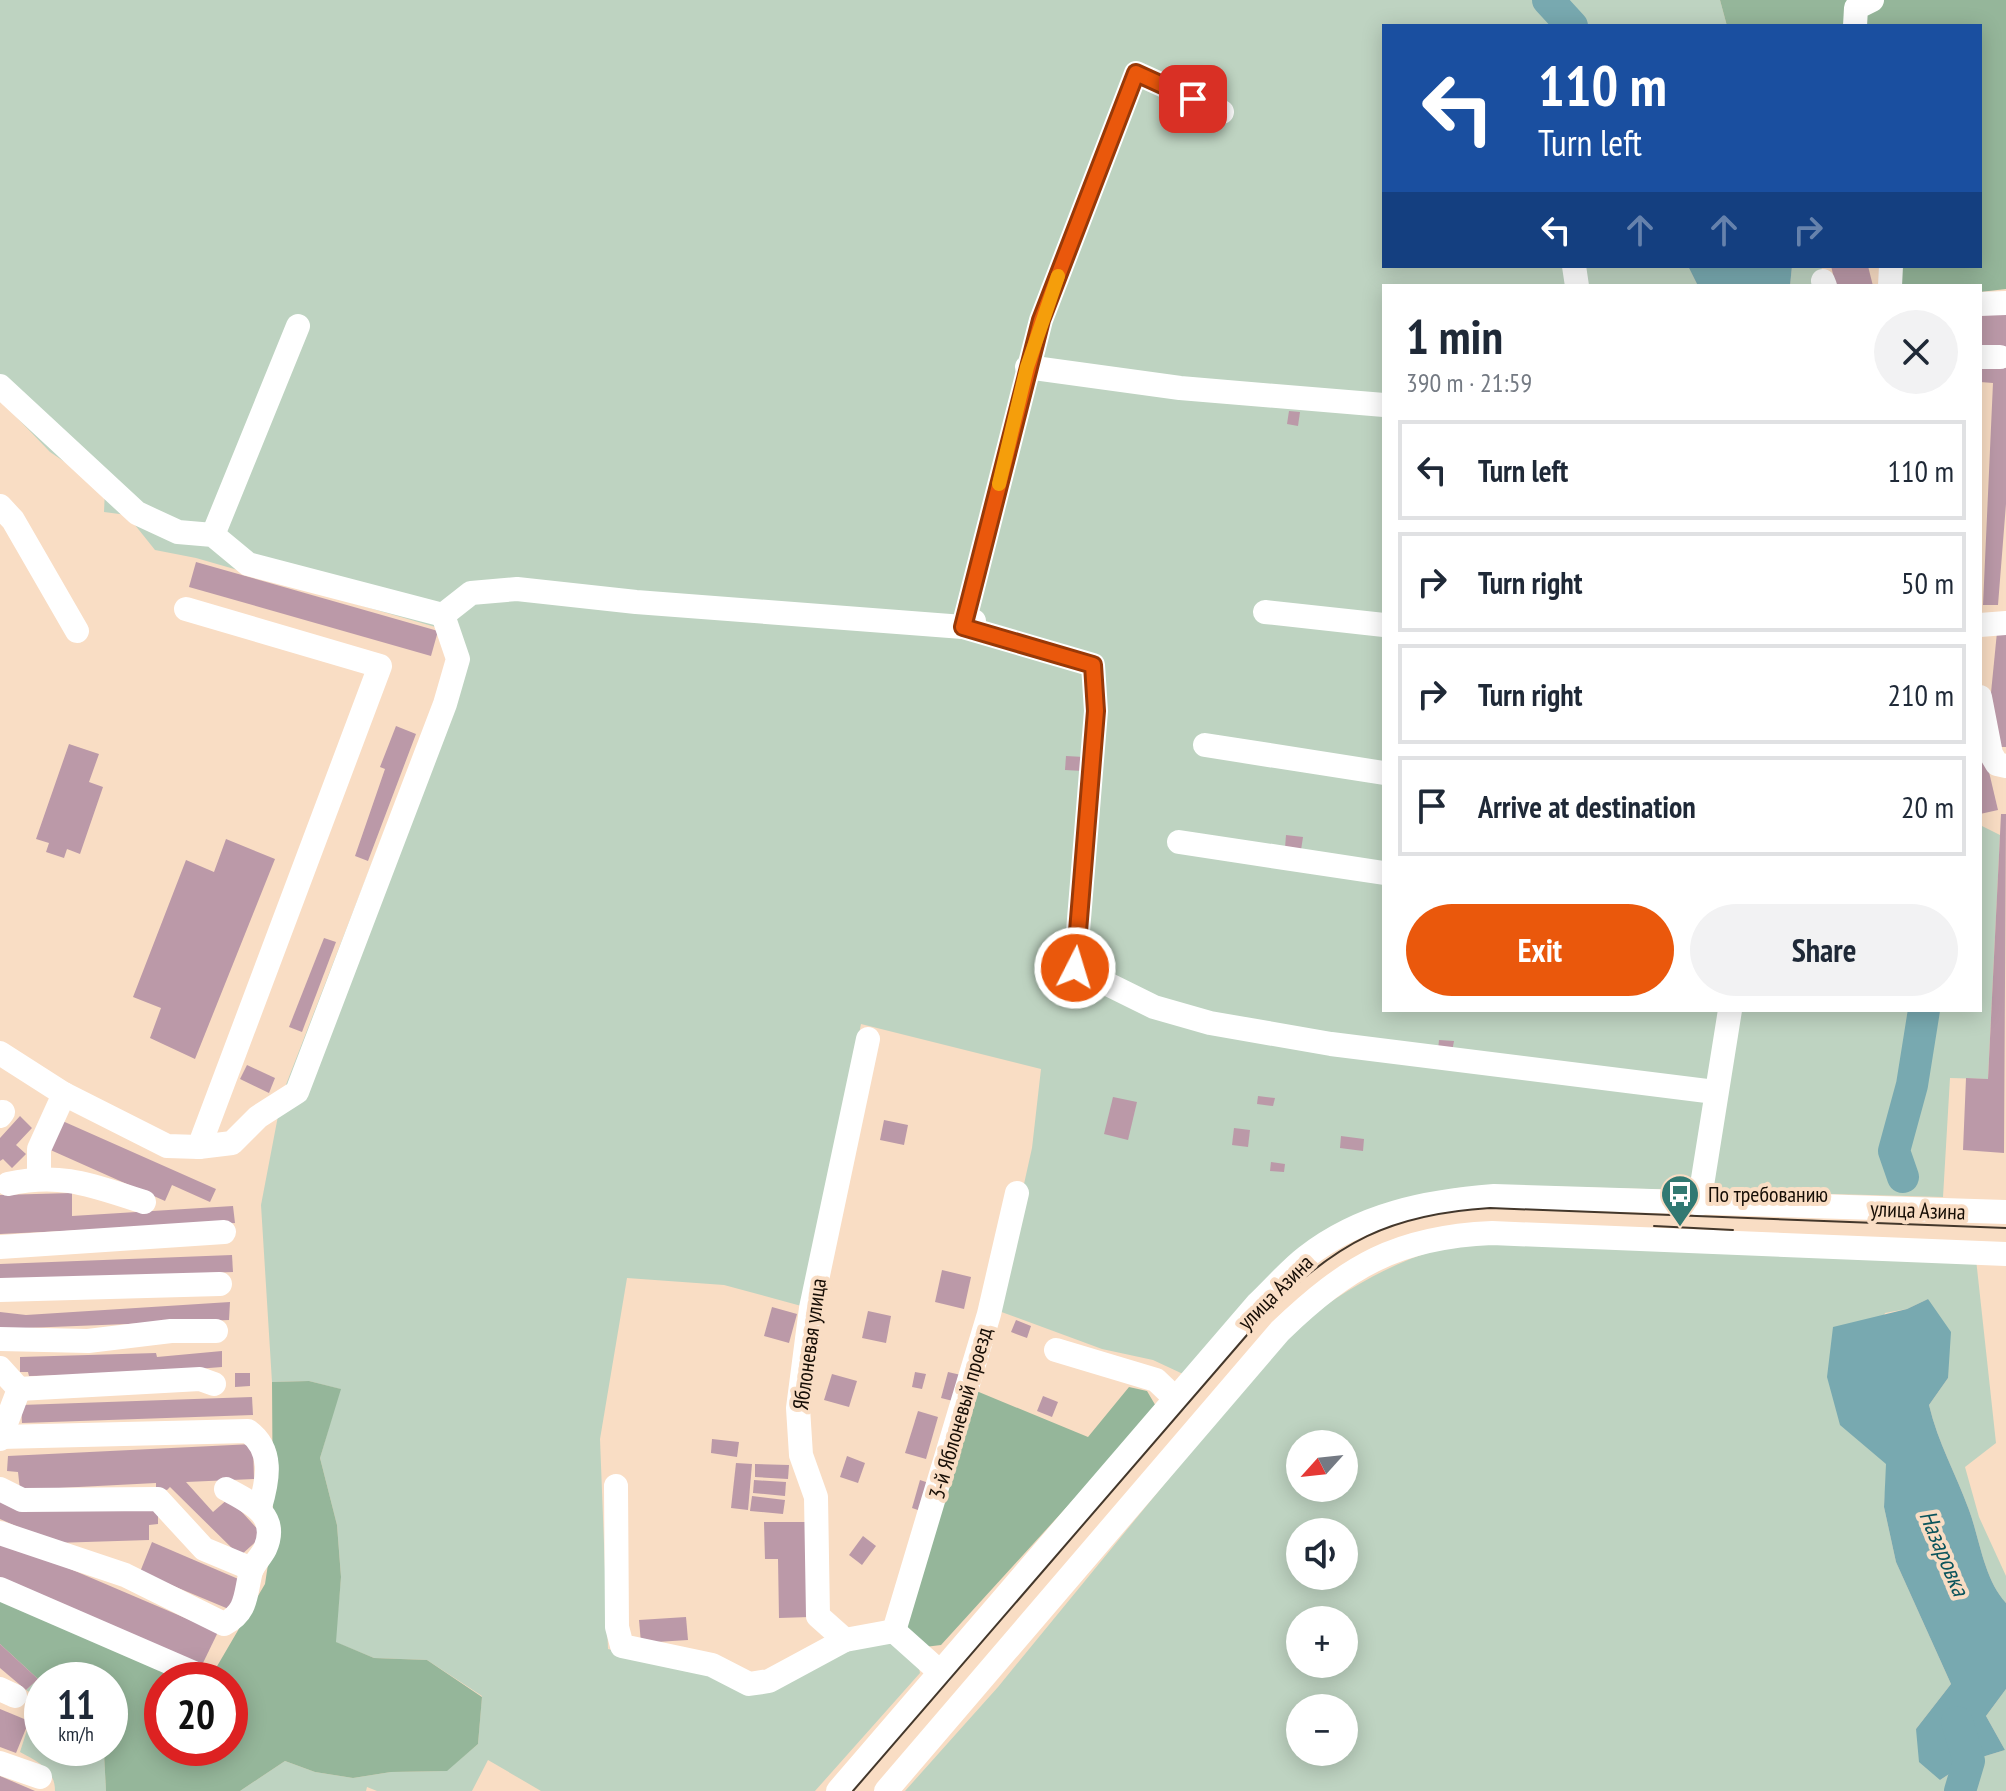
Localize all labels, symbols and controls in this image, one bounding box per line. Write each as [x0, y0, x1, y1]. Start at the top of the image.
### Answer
text: 110 m [1538, 49, 1667, 121]
icon: left [1406, 56, 1510, 160]
pin [1159, 65, 1227, 133]
icon: arrive [1171, 77, 1215, 121]
text: Turn left [1538, 119, 1642, 166]
icon: left [1534, 208, 1578, 252]
icon: ahead [1618, 208, 1662, 252]
icon: ahead [1702, 208, 1746, 252]
icon: right [1786, 208, 1830, 252]
text: 1 min [1406, 305, 1503, 367]
button: close [1874, 310, 1958, 394]
text: 390 m · 21:59 [1406, 366, 1532, 399]
icon: left [1410, 448, 1454, 492]
text: Turn left [1478, 451, 1568, 490]
text: 110 m [1888, 451, 1954, 490]
icon: right [1410, 560, 1454, 604]
text: Turn right [1478, 563, 1582, 602]
text: 50 m [1901, 563, 1954, 602]
icon: right [1410, 672, 1454, 716]
text: Turn right [1478, 675, 1582, 714]
text: 210 m [1888, 675, 1954, 714]
icon: arrive [1410, 784, 1454, 828]
text: Arrive at destination [1478, 787, 1696, 826]
text: 20 m [1901, 787, 1954, 826]
button: Exit [1406, 904, 1674, 996]
button: Share [1690, 904, 1958, 996]
position arrow [1033, 926, 1117, 1010]
bus stop icon: По требованию [1659, 1173, 1701, 1228]
place label: По требованию [1708, 1180, 1828, 1208]
street label: улица Азина [1870, 1194, 1966, 1226]
street label: улица Азина [1231, 1248, 1319, 1336]
street label: Яблоневая улица [786, 1276, 832, 1412]
street label: 3-й Яблоневый проезд [922, 1324, 998, 1502]
north arrow [1286, 1430, 1358, 1502]
map controls [1286, 1430, 1358, 1766]
water label: Назаровка [1913, 1505, 1977, 1602]
button: sound [1286, 1518, 1358, 1590]
button: + [1286, 1606, 1358, 1678]
speed limit sign: 20 [144, 1662, 248, 1766]
text: 11 [57, 1678, 95, 1730]
button: − [1286, 1694, 1358, 1766]
text: km/h [58, 1721, 94, 1747]

